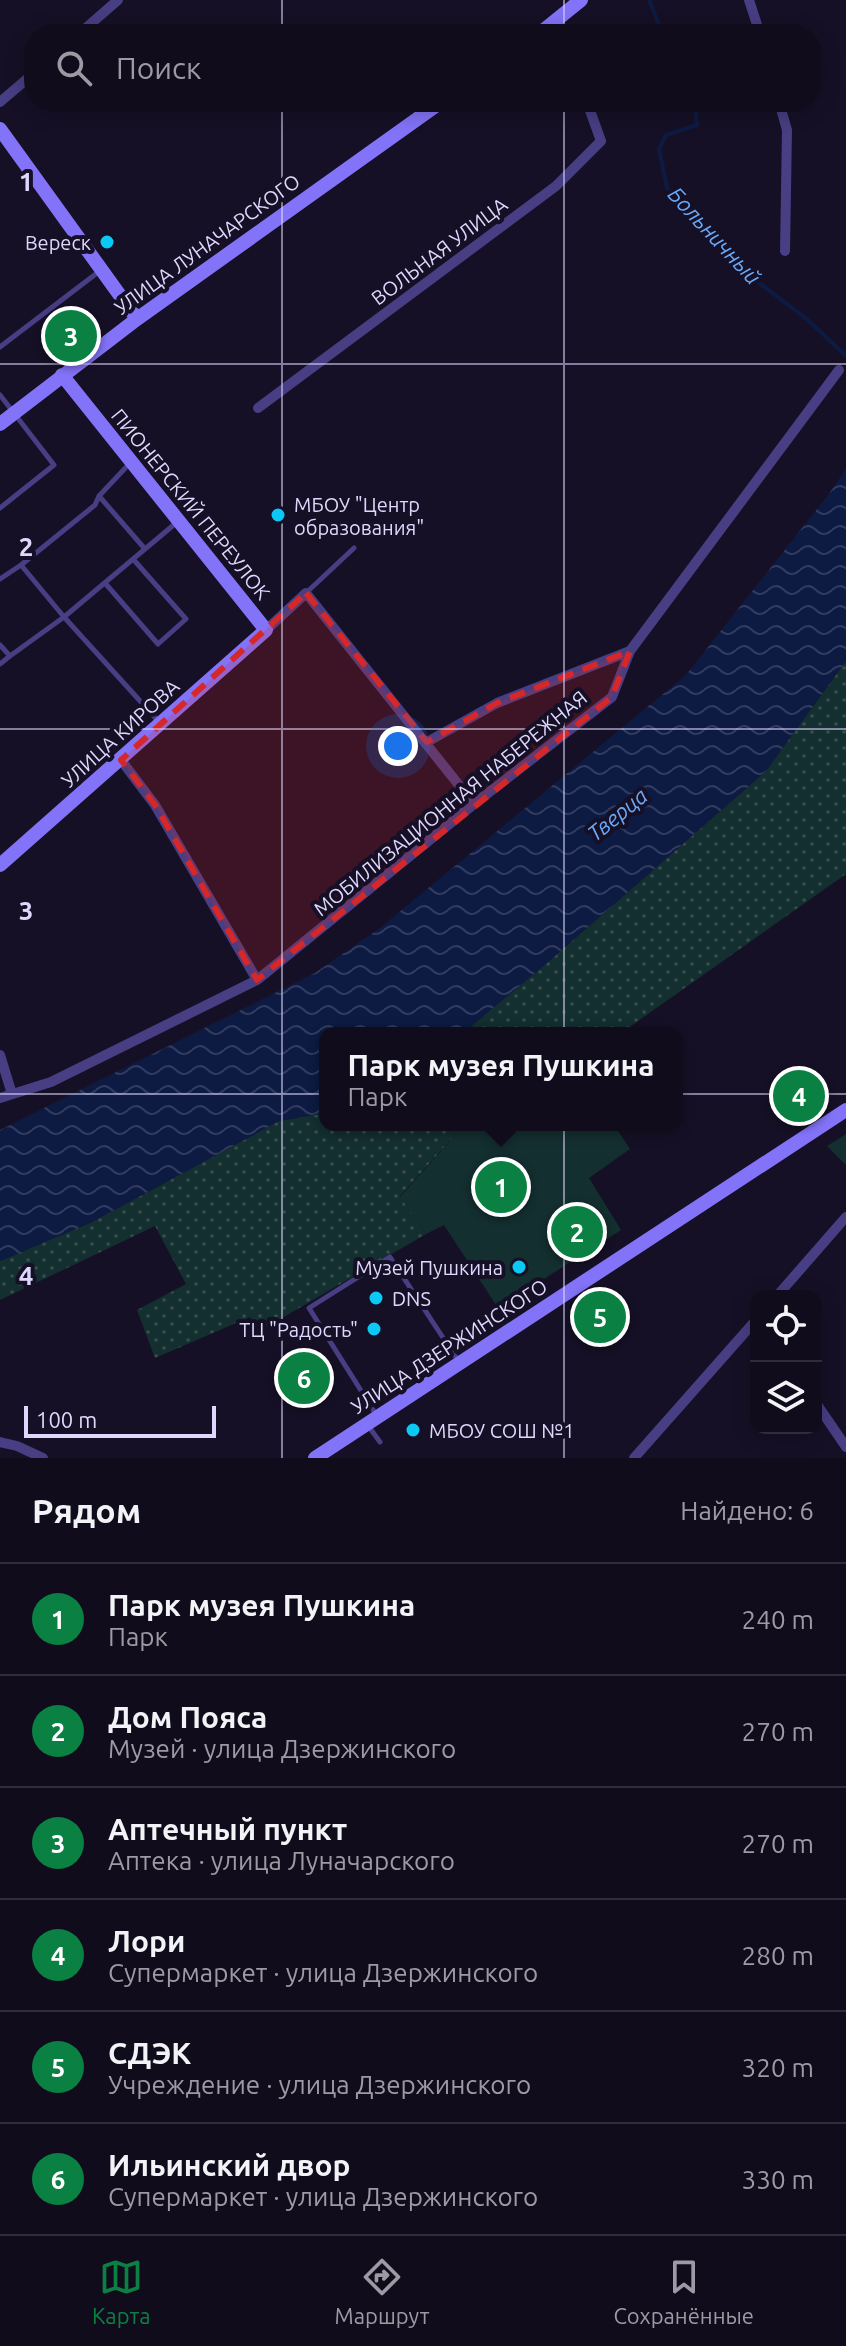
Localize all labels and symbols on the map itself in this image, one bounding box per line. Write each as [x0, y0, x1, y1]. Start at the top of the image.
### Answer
text: 1 [19, 167, 33, 196]
street label: УЛИЦА ЛУНАЧАРСКОГО [110, 169, 304, 319]
water label: Больничный [664, 181, 766, 289]
street label: ВОЛЬНАЯ УЛИЦА [367, 192, 511, 310]
place label: Вереск [25, 231, 91, 254]
marker: Вереск [98, 233, 116, 251]
pin: 3 [45, 306, 97, 366]
street label: ПИОНЕРСКИЙ ПЕРЕУЛОК [107, 404, 275, 604]
place label: МБОУ "Центр образования" [294, 493, 424, 539]
marker: МБОУ "Центр образования" [269, 506, 287, 524]
text: 2 [19, 532, 33, 561]
street label: УЛИЦА КИРОВА [57, 674, 183, 792]
street label: МОБИЛИЗАЦИОННАЯ НАБЕРЕЖНАЯ [309, 686, 591, 920]
your location [378, 726, 418, 766]
water label: Тверца [582, 782, 652, 846]
text: 3 [19, 896, 33, 925]
pin: 4 [773, 1066, 825, 1126]
pin: 1 [475, 1157, 527, 1217]
pin: 2 [551, 1202, 603, 1262]
place label: Музей Пушкина [355, 1256, 503, 1279]
marker: Музей Пушкина [510, 1258, 528, 1276]
text: 4 [19, 1261, 33, 1290]
street label: УЛИЦА ДЗЕРЖИНСКОГО [347, 1274, 551, 1418]
place label: DNS [392, 1287, 431, 1310]
pin: 5 [574, 1287, 626, 1347]
marker: DNS [367, 1289, 385, 1307]
place label: ТЦ "Радость" [239, 1318, 358, 1341]
marker: ТЦ "Радость" [365, 1320, 383, 1338]
pin: 6 [278, 1348, 330, 1408]
scale bar [24, 1402, 216, 1438]
place label: МБОУ СОШ №1 [429, 1419, 575, 1442]
marker: МБОУ СОШ №1 [404, 1421, 422, 1439]

